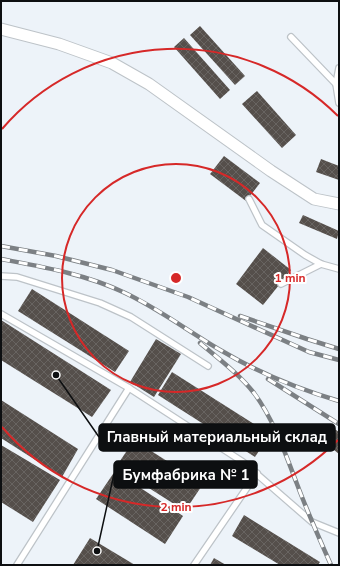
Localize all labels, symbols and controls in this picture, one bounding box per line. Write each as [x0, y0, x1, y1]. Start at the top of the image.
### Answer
text: 1 min [274, 270, 306, 286]
centre of rings [169, 271, 183, 285]
callout: Главный материальный склад [99, 424, 335, 451]
text: Главный материальный склад [107, 427, 327, 447]
callout: Бумфабрика № 1 [114, 461, 257, 488]
text: Бумфабрика № 1 [122, 465, 250, 485]
text: 2 min [160, 499, 192, 515]

